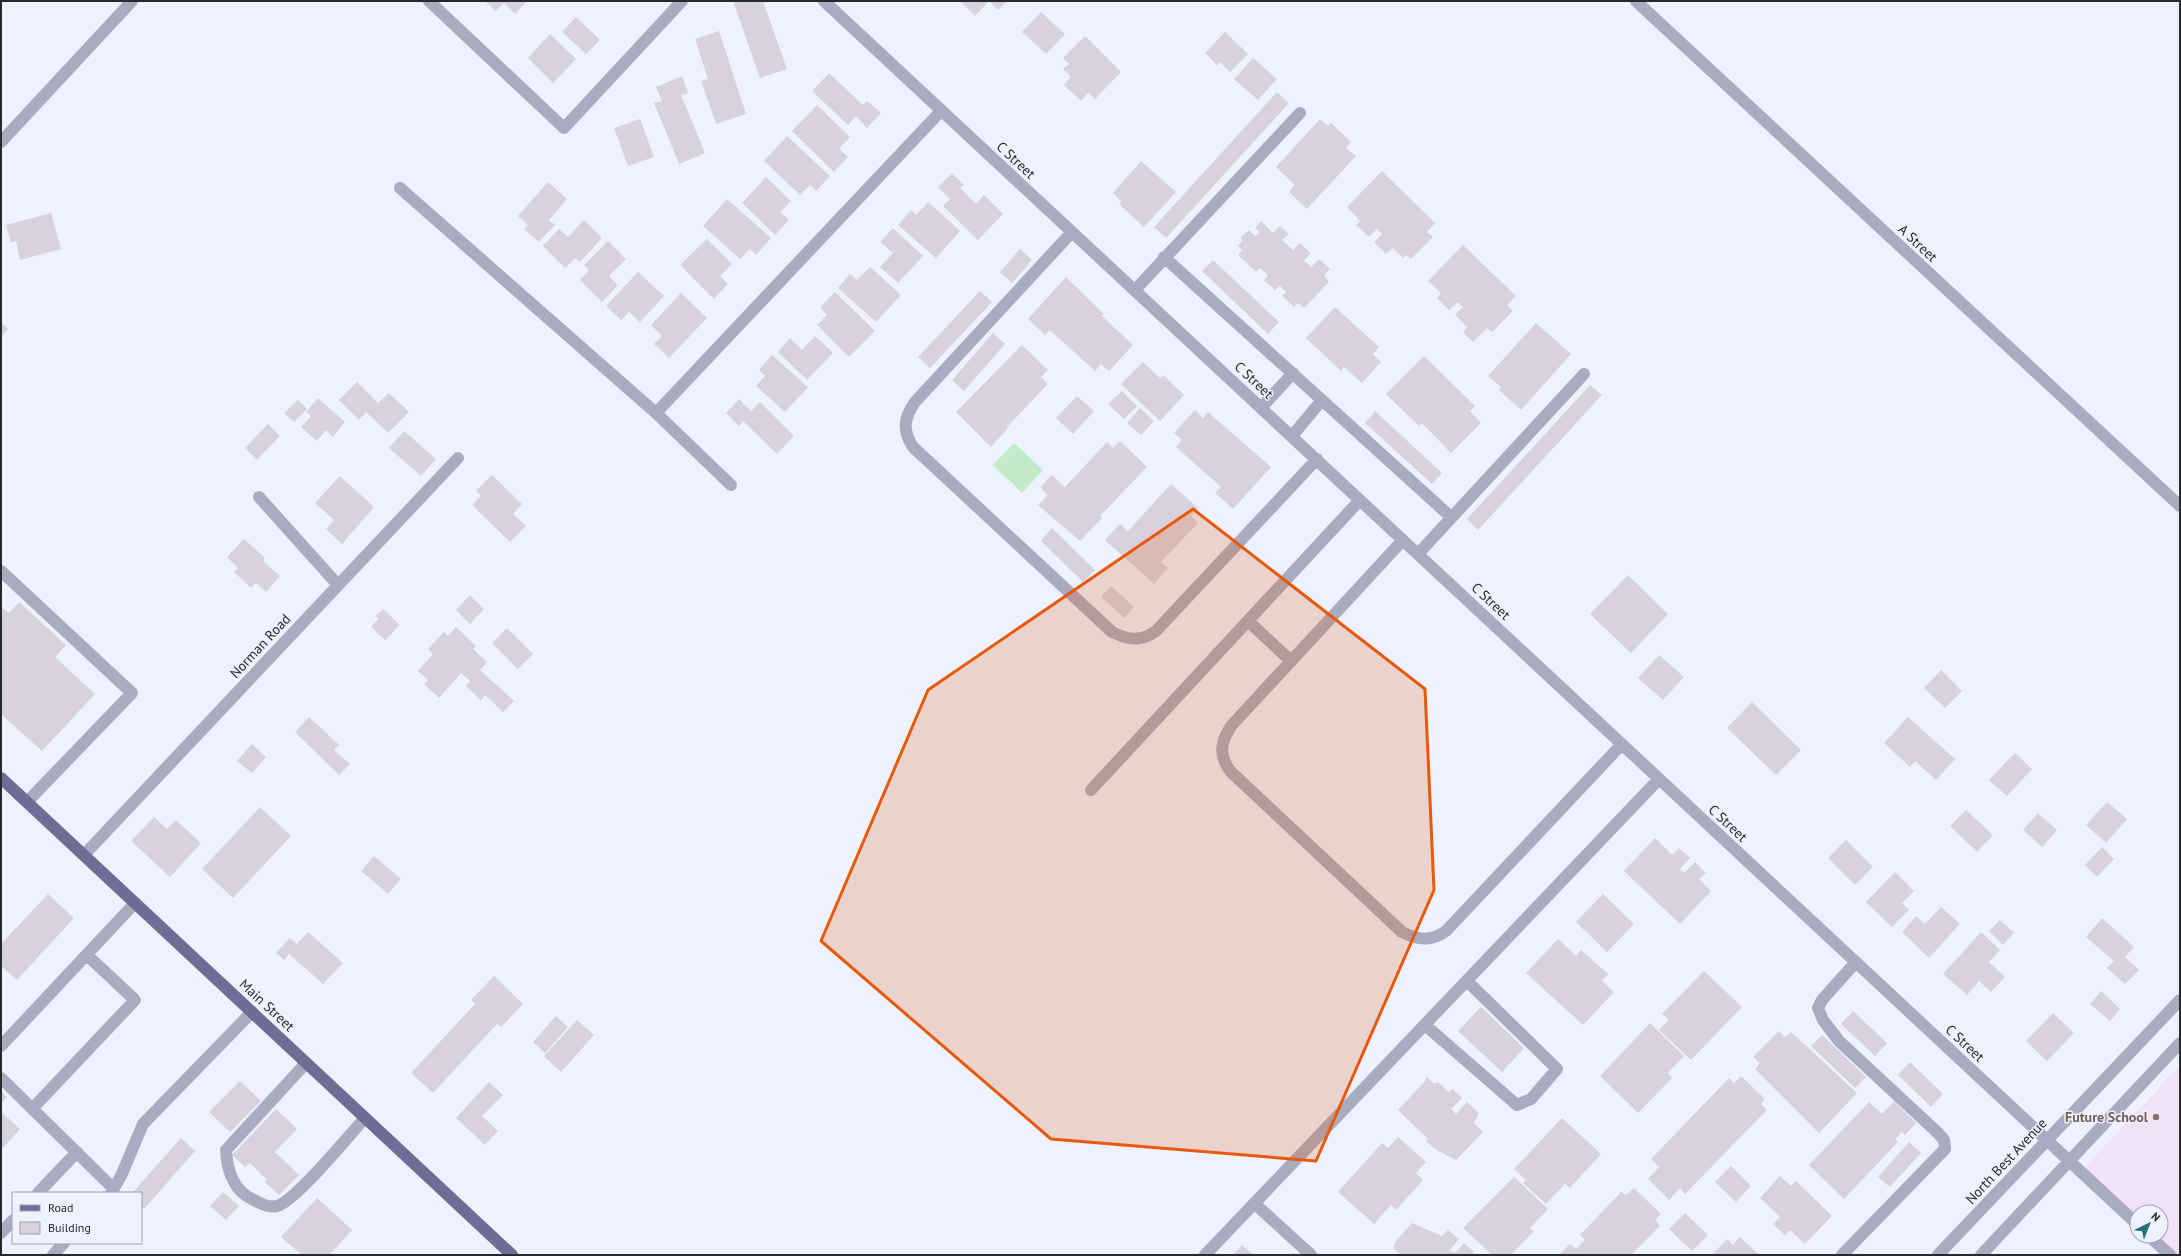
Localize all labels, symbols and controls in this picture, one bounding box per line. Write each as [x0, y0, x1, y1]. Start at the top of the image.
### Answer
street label: C Street [993, 137, 1039, 183]
street label: A Street [1895, 220, 1942, 266]
street label: C Street [1231, 357, 1277, 403]
street label: C Street [1468, 578, 1514, 624]
street label: Norman Road [226, 610, 294, 682]
street label: C Street [1705, 800, 1751, 846]
street label: Main Street [236, 975, 299, 1035]
street label: C Street [1942, 1020, 1988, 1066]
place label: Future School [2065, 1108, 2149, 1126]
marker: Future School [2151, 1112, 2161, 1122]
street label: North Best Avenue [1961, 1114, 2051, 1208]
legend [12, 1192, 142, 1244]
text: Road [48, 1200, 73, 1215]
north arrow [2129, 1204, 2169, 1244]
text: N [2148, 1209, 2163, 1224]
text: Building [48, 1220, 91, 1235]

